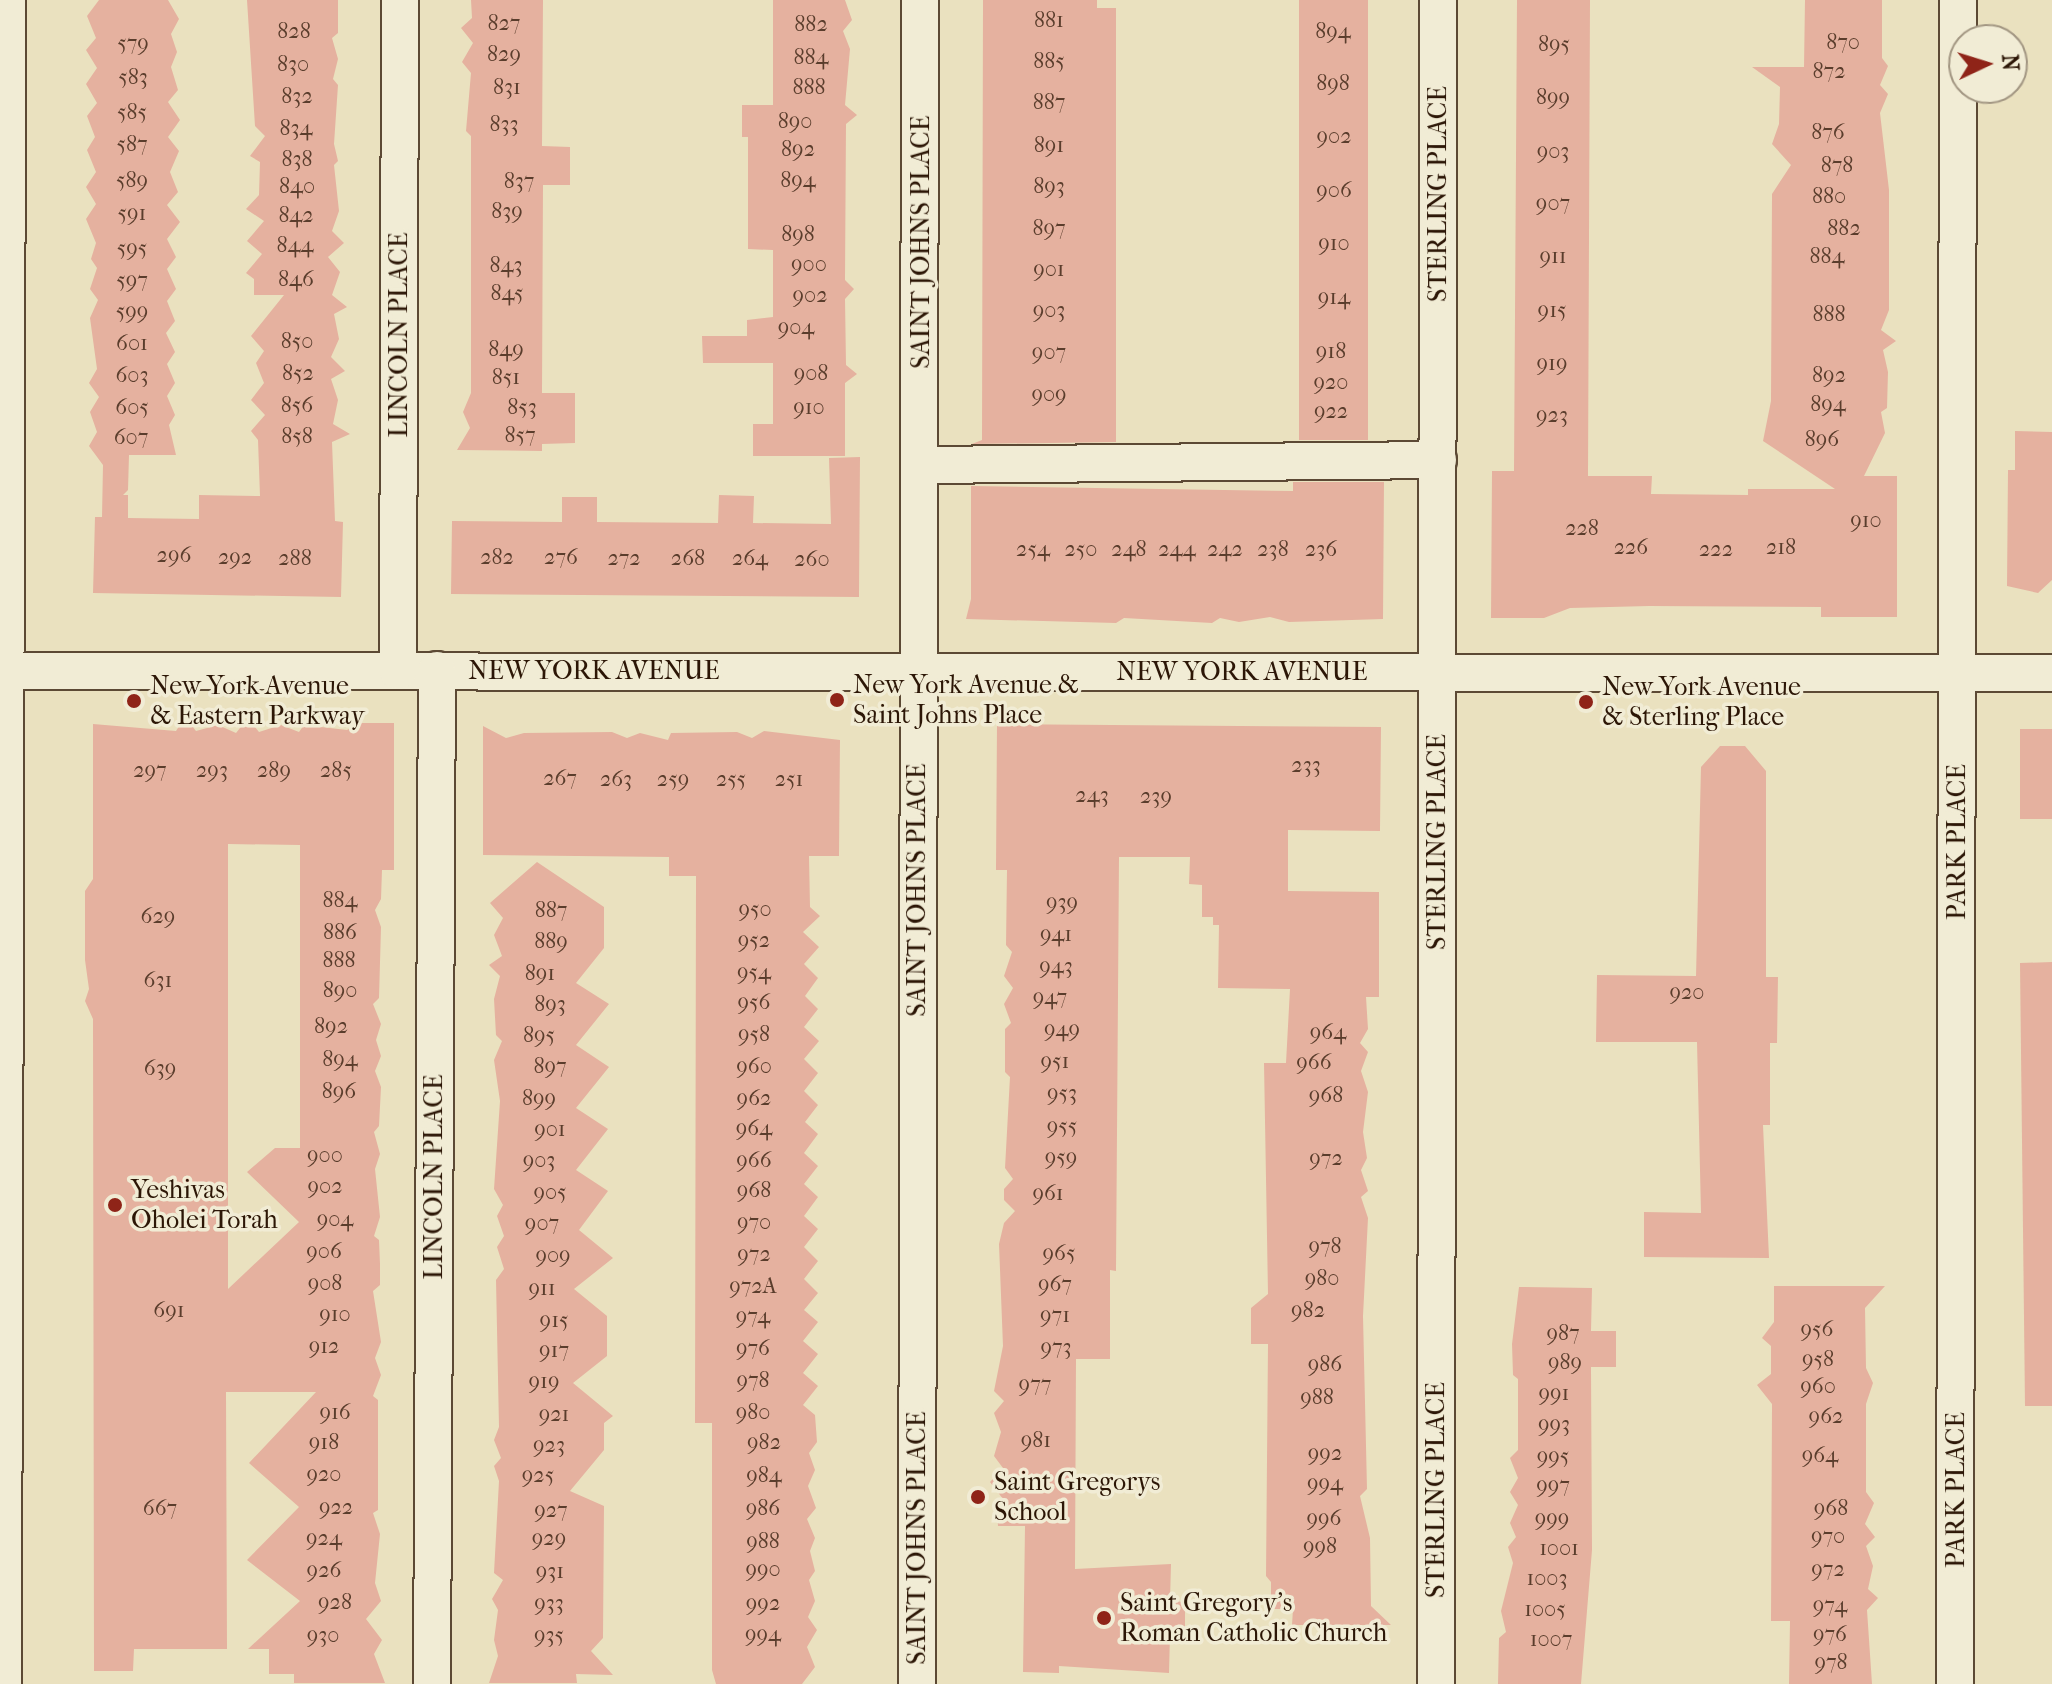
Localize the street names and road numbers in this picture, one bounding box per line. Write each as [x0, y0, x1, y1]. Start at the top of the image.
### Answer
street label: STERLING PLACE [1422, 86, 1454, 302]
street label: SAINT JOHNS PLACE [905, 115, 937, 369]
street label: LINCOLN PLACE [383, 232, 415, 438]
street label: NEW YORK AVENUE [468, 655, 720, 687]
street label: NEW YORK AVENUE [1116, 656, 1368, 688]
street label: STERLING PLACE [1421, 734, 1453, 950]
street label: SAINT JOHNS PLACE [901, 763, 933, 1017]
street label: PARK PLACE [1941, 764, 1973, 920]
street label: LINCOLN PLACE [418, 1074, 450, 1280]
street label: STERLING PLACE [1420, 1382, 1452, 1598]
street label: SAINT JOHNS PLACE [901, 1411, 933, 1665]
street label: PARK PLACE [1940, 1412, 1972, 1568]

